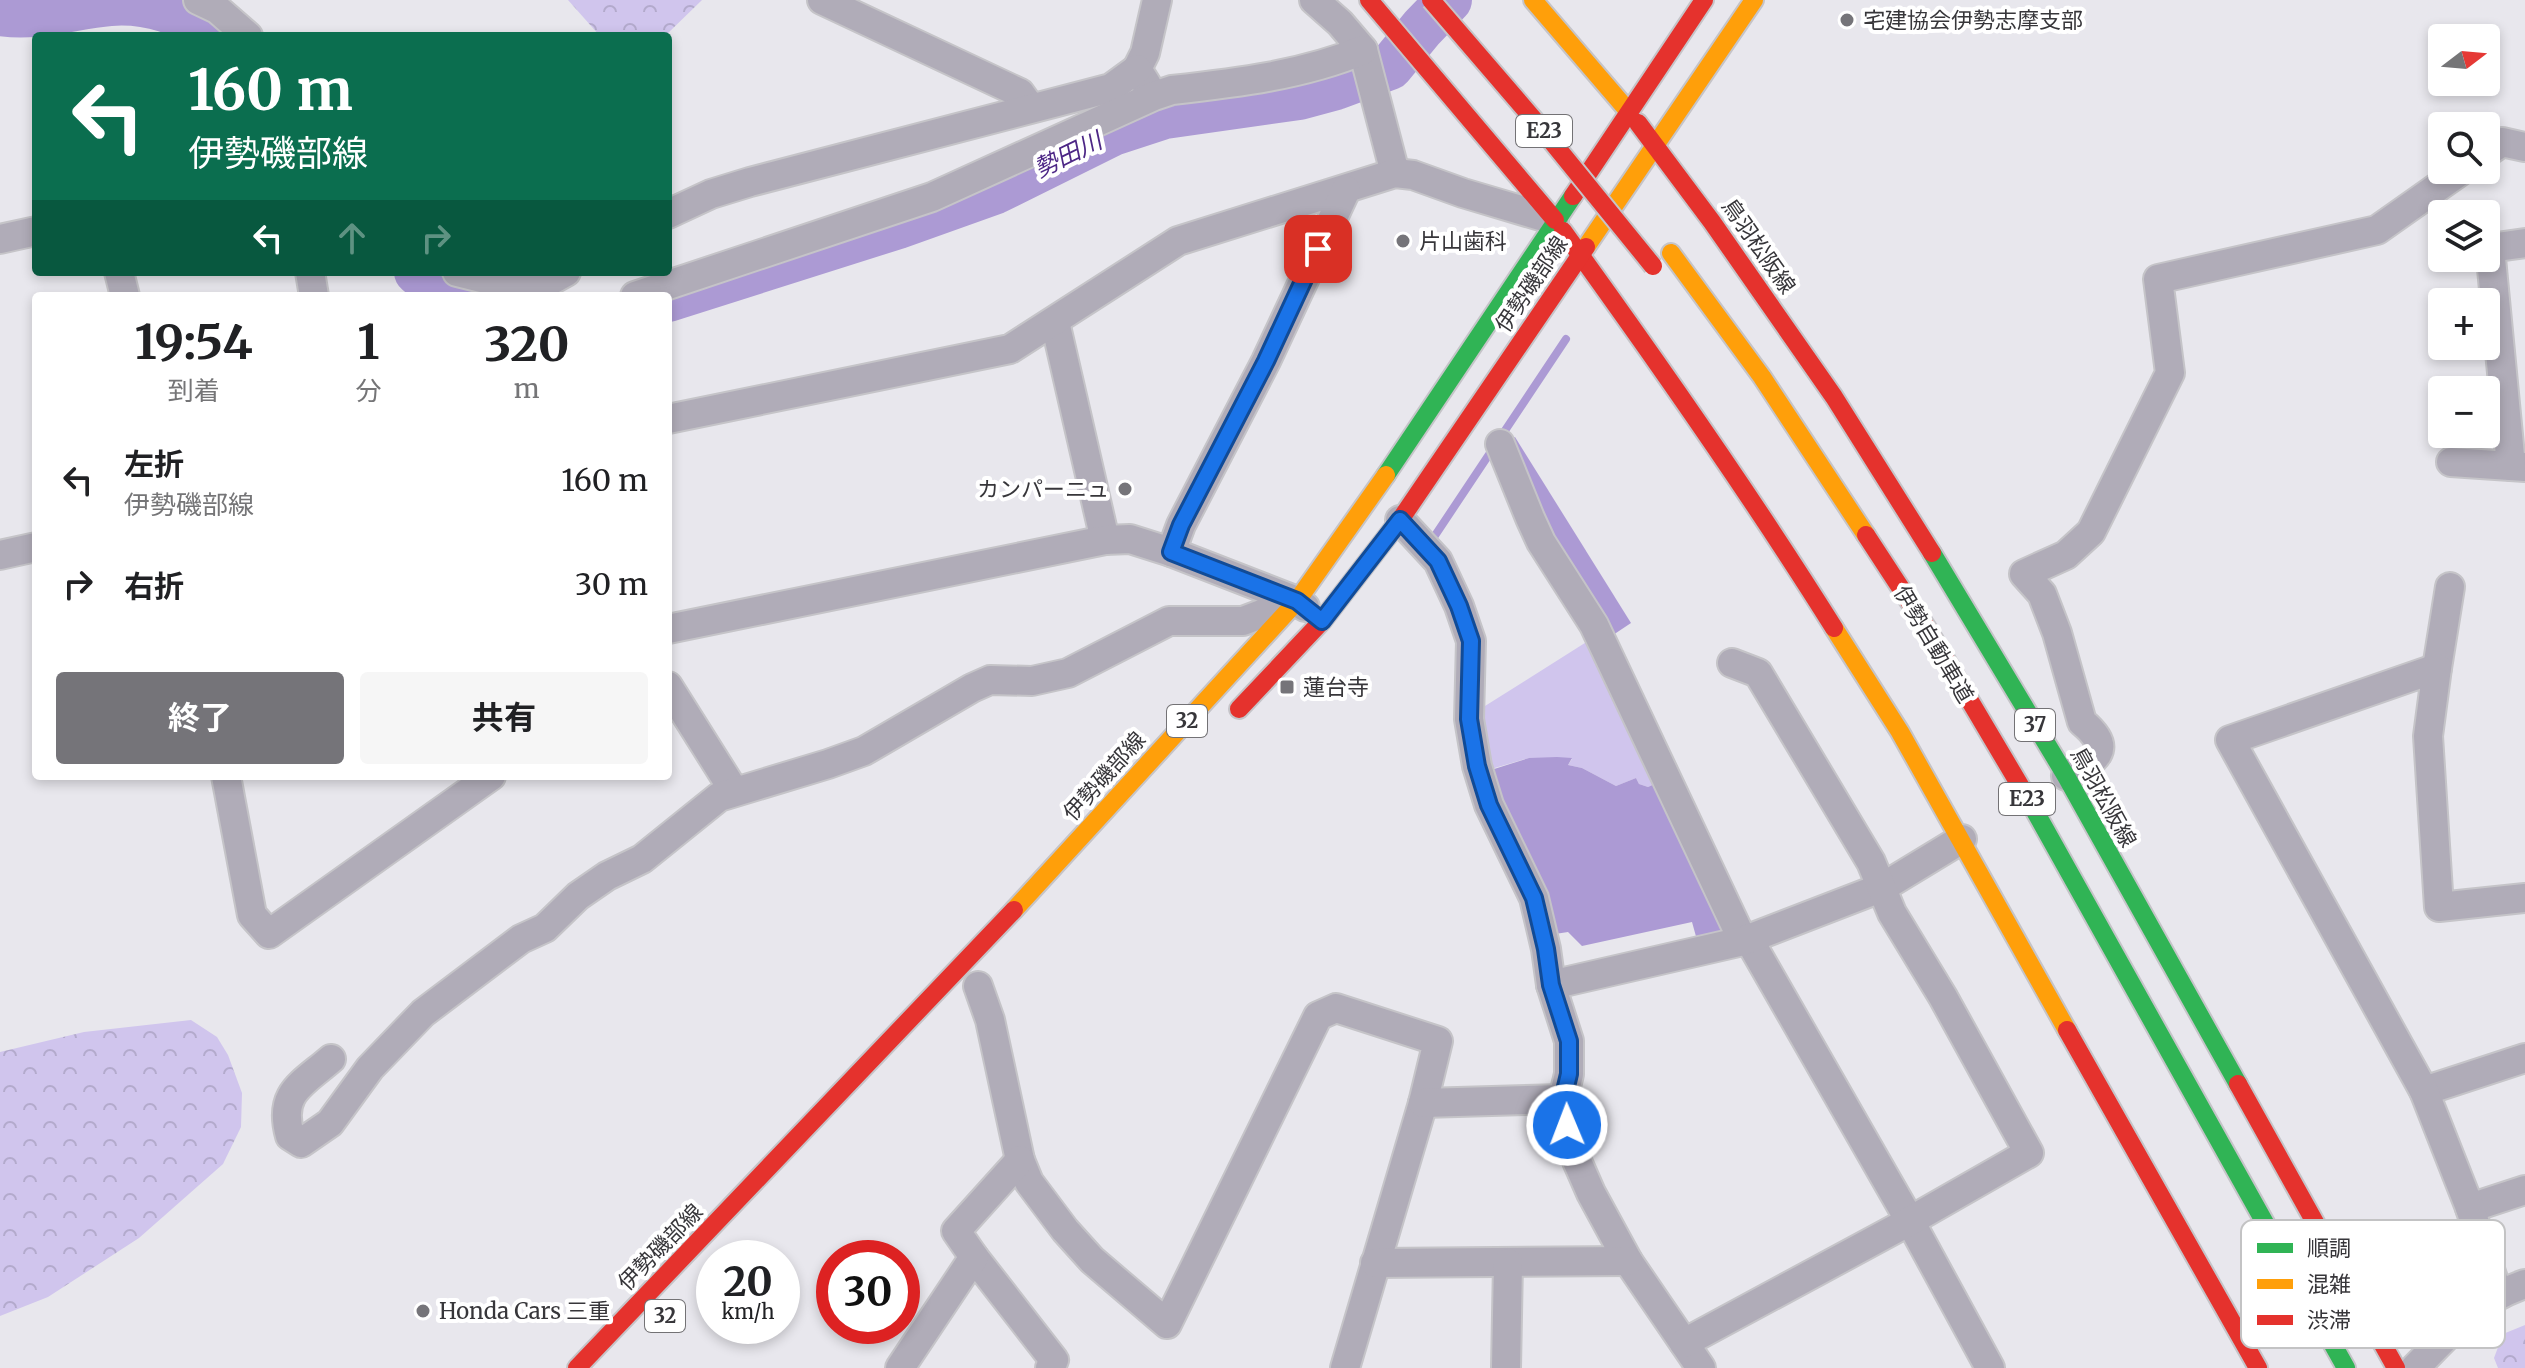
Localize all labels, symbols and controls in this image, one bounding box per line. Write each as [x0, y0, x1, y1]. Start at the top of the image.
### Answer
place label: 宅建協会伊勢志摩支部 [1863, 6, 2083, 34]
marker: 宅建協会伊勢志摩支部 [1838, 11, 1856, 29]
north arrow [2428, 24, 2500, 96]
map controls [2428, 24, 2500, 448]
text: 160 m [188, 55, 353, 125]
icon: left [56, 64, 160, 168]
button: search [2428, 112, 2500, 184]
road number: E23 [1516, 115, 1572, 147]
water label: 勢田川 [1029, 124, 1110, 184]
text: 伊勢磯部線 [188, 131, 368, 176]
street label: 鳥羽松阪線 [1716, 193, 1802, 299]
button: layers [2428, 200, 2500, 272]
pin [1284, 215, 1352, 283]
icon: left [246, 216, 290, 260]
icon: ahead [330, 216, 374, 260]
icon: right [414, 216, 458, 260]
icon: arrive [1296, 227, 1340, 271]
place label: 片山歯科 [1419, 227, 1507, 255]
street label: 伊勢磯部線 [1489, 231, 1573, 337]
marker: 片山歯科 [1394, 232, 1412, 250]
button: + [2428, 288, 2500, 360]
text: 19:54 [135, 312, 253, 372]
text: 1 [357, 312, 380, 372]
text: 320 [484, 314, 569, 374]
text: m [514, 372, 540, 405]
text: 到着 [168, 374, 220, 407]
text: 分 [355, 374, 381, 407]
button: − [2428, 376, 2500, 448]
text: 左折 [124, 445, 184, 483]
icon: left [56, 458, 100, 502]
text: 160 m [561, 461, 648, 499]
place label: カンパーニュ [977, 475, 1109, 503]
marker: カンパーニュ [1116, 480, 1134, 498]
text: 伊勢磯部線 [124, 488, 254, 521]
icon: right [56, 562, 100, 606]
text: 30 m [575, 565, 648, 603]
text: 右折 [124, 567, 184, 605]
street label: 伊勢自動車道 [1888, 580, 1980, 708]
button: 終了 [56, 672, 344, 764]
button: 共有 [360, 672, 648, 764]
place label: 蓮台寺 [1303, 673, 1369, 701]
marker: 蓮台寺 [1278, 678, 1296, 696]
road number: 32 [1167, 705, 1207, 737]
road number: 37 [2015, 709, 2055, 741]
street label: 伊勢磯部線 [1057, 726, 1151, 826]
street label: 鳥羽松阪線 [2065, 742, 2143, 852]
road number: E23 [1999, 783, 2055, 815]
position arrow [1525, 1083, 1609, 1167]
street label: 伊勢磯部線 [612, 1198, 708, 1296]
legend [2241, 1220, 2505, 1348]
text: 順調 [2307, 1234, 2351, 1262]
speed limit sign: 30 [816, 1240, 920, 1344]
text: 20 [723, 1257, 773, 1307]
text: 混雑 [2307, 1270, 2351, 1298]
place label: Honda Cars 三重 [439, 1297, 610, 1325]
text: km/h [722, 1299, 774, 1324]
road number: 32 [645, 1300, 685, 1332]
marker: Honda Cars 三重 [414, 1302, 432, 1320]
text: 渋滞 [2307, 1306, 2351, 1334]

